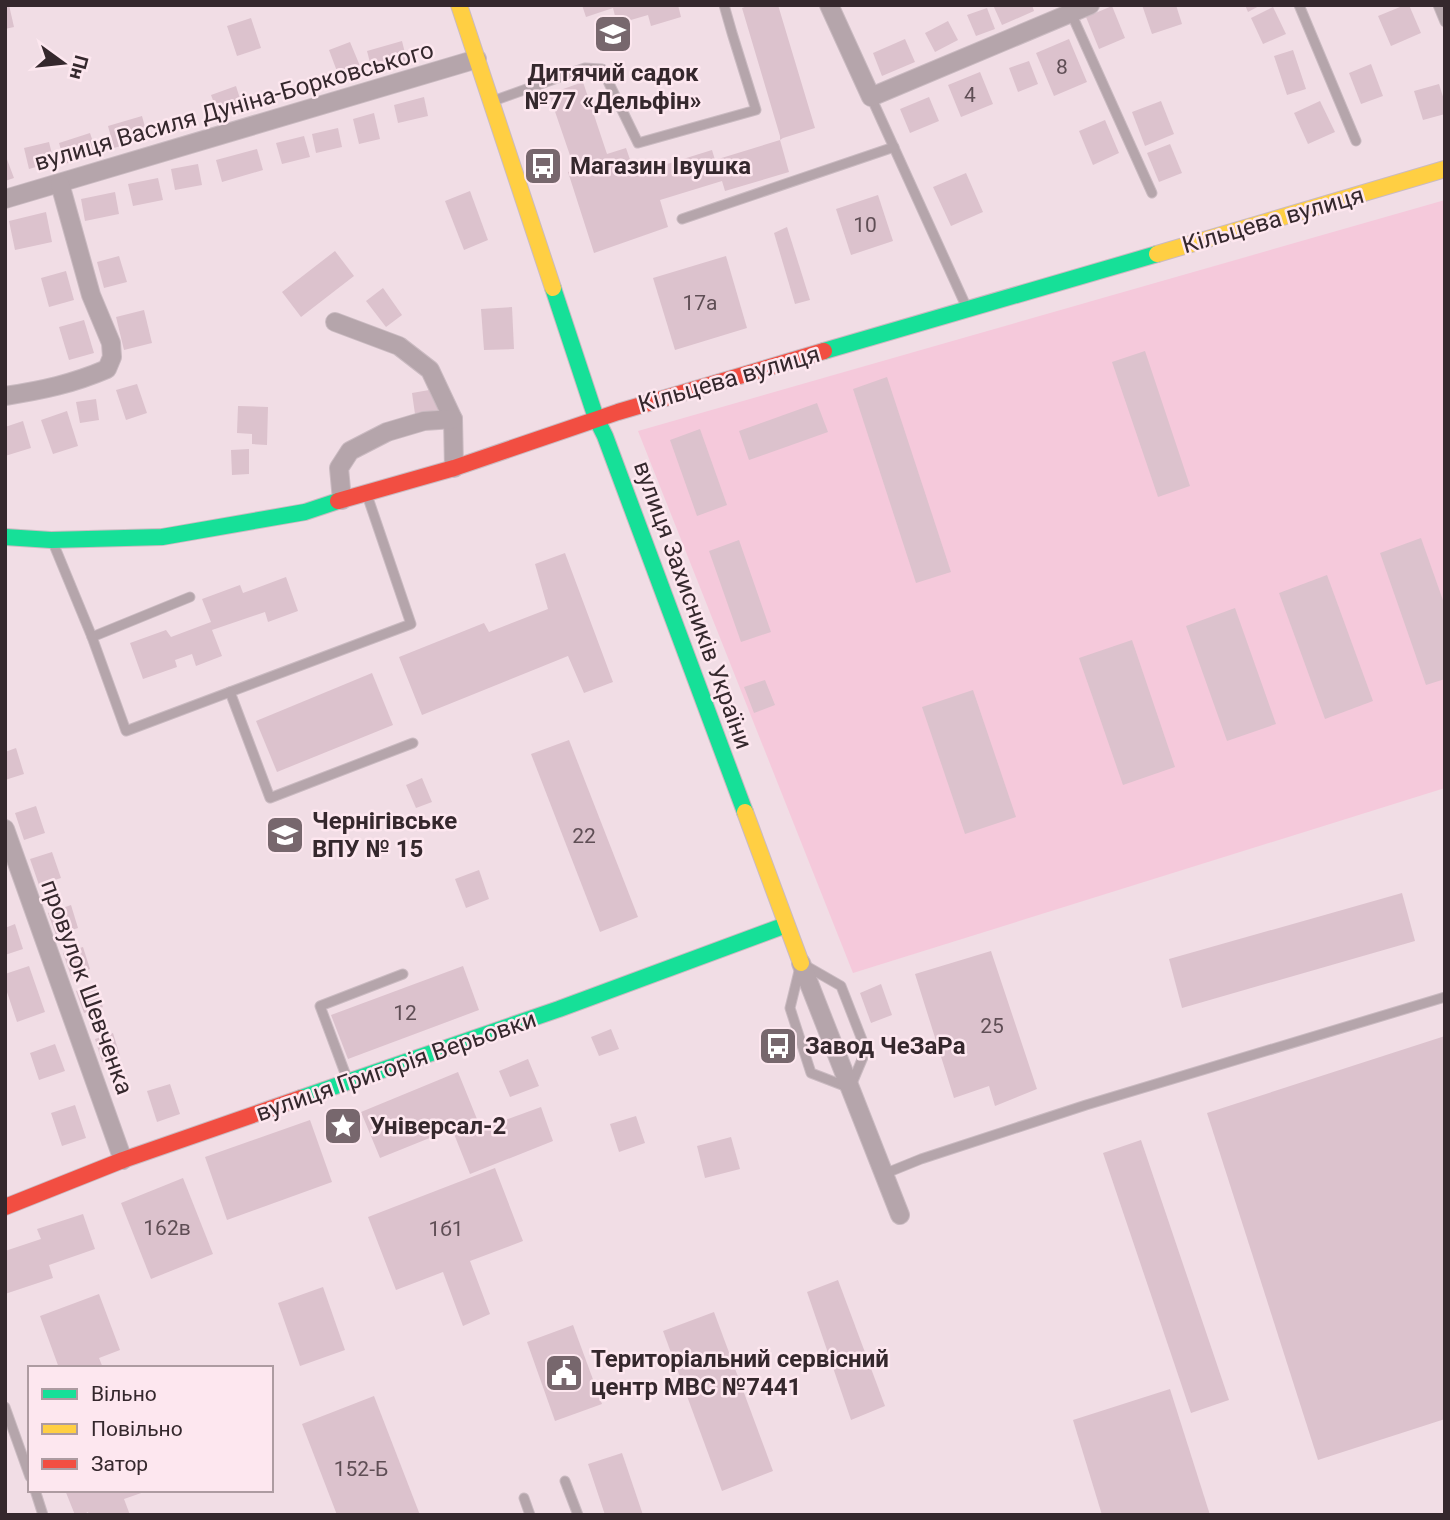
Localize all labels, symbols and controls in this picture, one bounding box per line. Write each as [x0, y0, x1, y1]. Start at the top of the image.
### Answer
school or university icon: Дитячий садок №77 «Дельфін» [592, 13, 634, 55]
north arrow [28, 28, 98, 98]
street label: вулиця Василя Дуніна-Борковського [31, 36, 437, 176]
text: Пн [65, 53, 93, 82]
house number: 8 [1056, 55, 1068, 79]
place label: Дитячий садок №77 «Дельфін» [524, 59, 702, 115]
house number: 4 [964, 83, 976, 107]
bus stop icon: Магазин Івушка [522, 145, 564, 187]
place label: Магазин Івушка [570, 152, 751, 180]
street label: Кільцева вулиця [1179, 181, 1367, 259]
house number: 10 [853, 213, 877, 237]
house number: 17а [682, 291, 718, 315]
street label: Кільцева вулиця [635, 340, 823, 418]
street label: вулиця Захисників України [628, 457, 758, 753]
place label: Чернігівське ВПУ № 15 [312, 807, 457, 863]
school or university icon: Чернігівське ВПУ № 15 [264, 814, 306, 856]
house number: 22 [572, 824, 596, 848]
street label: провулок Шевченка [35, 876, 139, 1098]
house number: 12 [393, 1001, 417, 1025]
street label: вулиця Григорія Верьовки [252, 1005, 540, 1127]
house number: 25 [980, 1014, 1004, 1038]
bus stop icon: Завод ЧеЗаРа [757, 1025, 799, 1067]
place label: Завод ЧеЗаРа [805, 1032, 966, 1060]
place icon: Універсал-2 [322, 1105, 364, 1147]
place label: Універсал-2 [370, 1112, 506, 1140]
house number: 162в [143, 1216, 191, 1240]
house number: 1б1 [428, 1217, 464, 1241]
place label: Територіальний сервісний центр МВС №7441 [591, 1345, 889, 1401]
public building icon: Територіальний сервісний центр МВС №7441 [543, 1352, 585, 1394]
legend [28, 1366, 273, 1492]
text: Вільно [91, 1382, 157, 1406]
text: Повільно [91, 1417, 183, 1441]
text: Затор [91, 1452, 148, 1476]
house number: 152-Б [334, 1457, 388, 1481]

